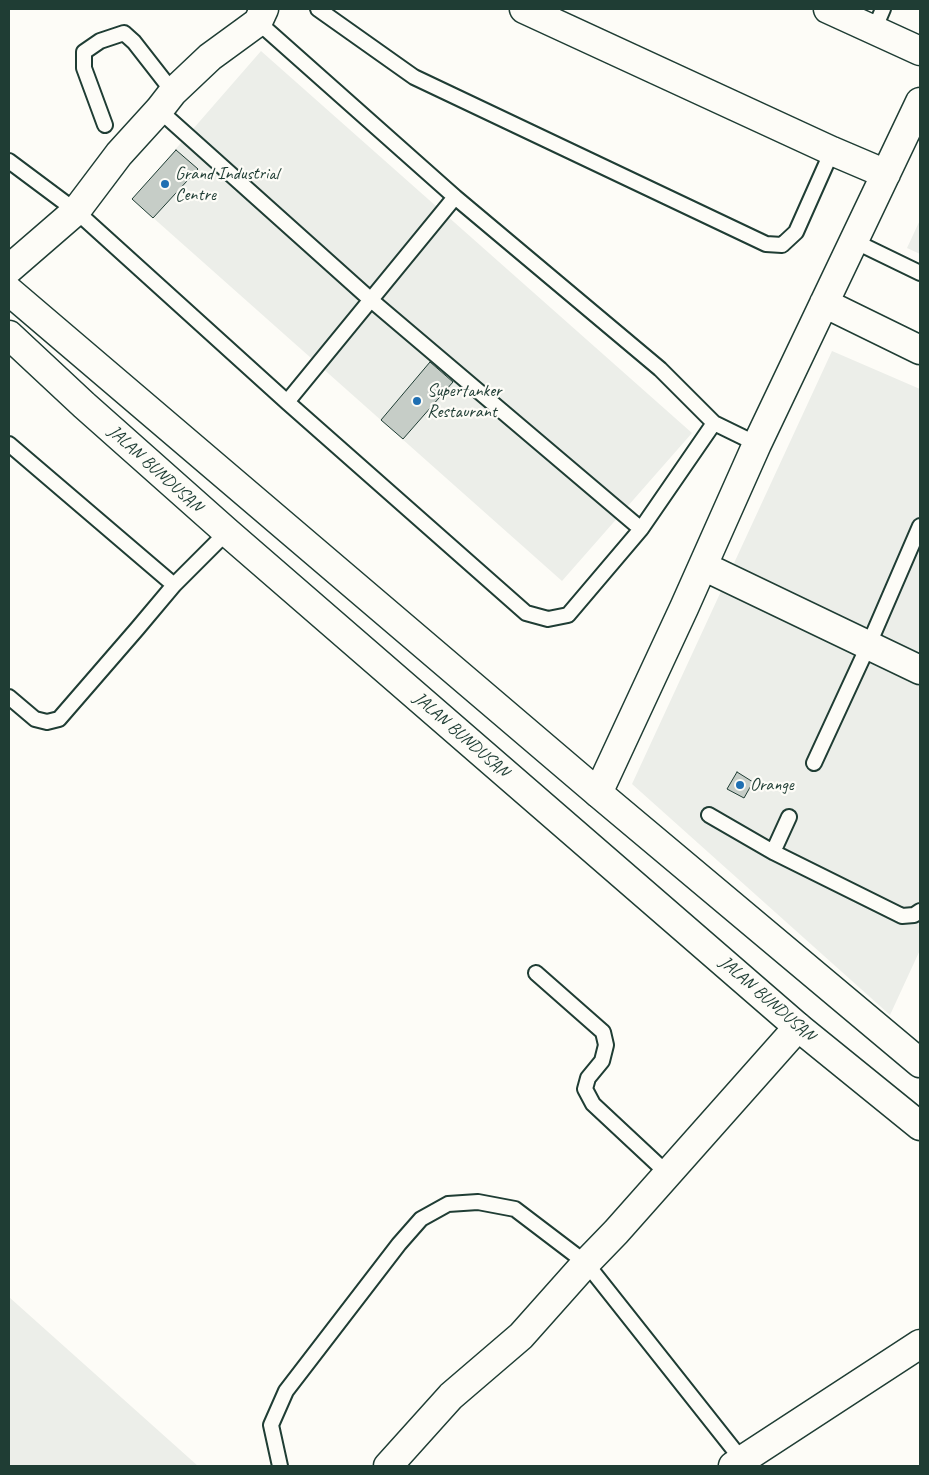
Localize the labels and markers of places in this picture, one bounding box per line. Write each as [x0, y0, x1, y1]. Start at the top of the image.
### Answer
place label: Grand Industrial Centre [175, 163, 279, 205]
marker: Grand Industrial Centre [159, 178, 171, 190]
place label: Supertanker Restaurant [427, 380, 502, 422]
marker: Supertanker Restaurant [411, 395, 423, 407]
place label: Orange [750, 774, 794, 796]
marker: Orange [734, 779, 746, 791]

